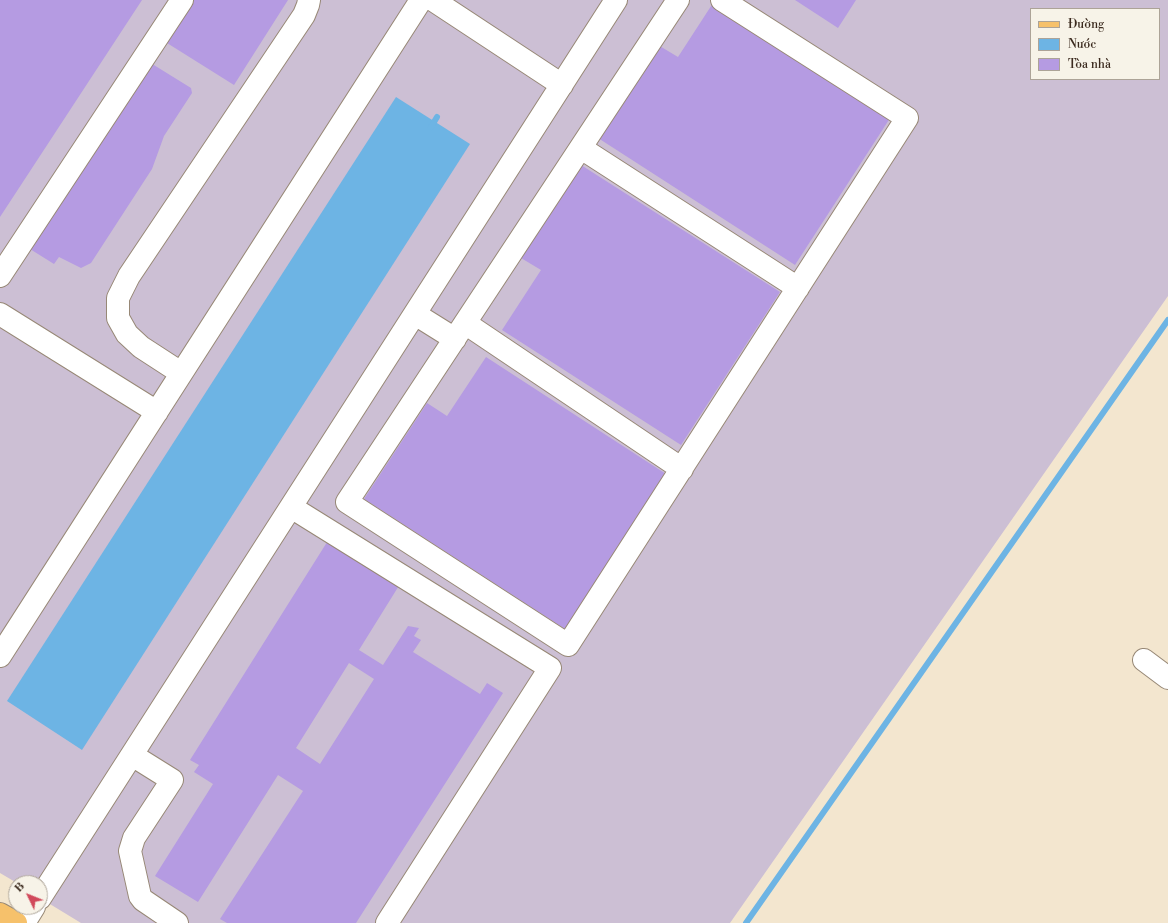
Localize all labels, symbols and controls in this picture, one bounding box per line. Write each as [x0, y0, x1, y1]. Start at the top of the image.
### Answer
legend [1030, 8, 1160, 80]
text: Đường [1068, 17, 1104, 32]
text: Nước [1068, 37, 1096, 52]
text: Tòa nhà [1068, 57, 1111, 72]
north arrow [8, 875, 48, 915]
text: B [12, 880, 28, 895]

